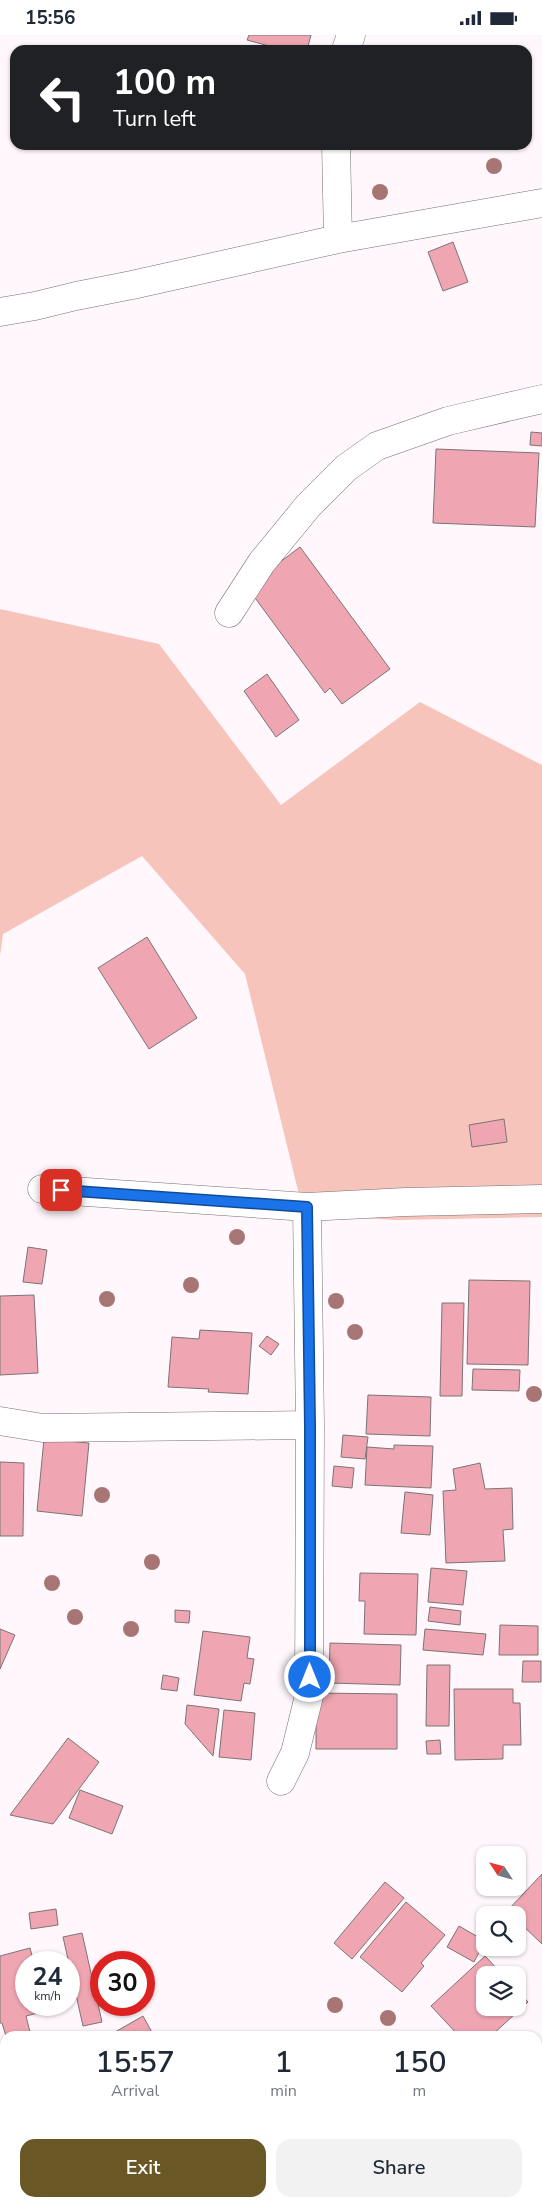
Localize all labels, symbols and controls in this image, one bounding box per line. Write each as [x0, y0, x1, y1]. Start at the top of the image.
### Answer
text: 15:56 [25, 5, 75, 31]
text: 100 m [113, 59, 216, 106]
icon: left [30, 65, 95, 130]
text: Turn left [113, 104, 196, 134]
pin [40, 1169, 82, 1211]
icon: arrive [47, 1176, 75, 1204]
position arrow [283, 1650, 335, 1702]
north arrow [476, 1846, 526, 1896]
map controls [476, 1846, 526, 2016]
button: search [476, 1906, 526, 1956]
speed limit sign: 30 [90, 1951, 155, 2016]
text: 24 [32, 1960, 63, 1994]
button: layers [476, 1966, 526, 2016]
text: km/h [34, 1988, 61, 2004]
text: 15:57 [96, 2042, 175, 2083]
text: 1 [275, 2042, 293, 2083]
text: 150 [392, 2042, 446, 2083]
text: Arrival [111, 2080, 159, 2102]
text: min [270, 2080, 297, 2102]
text: m [413, 2080, 426, 2102]
button: Exit [20, 2139, 266, 2197]
button: Share [276, 2139, 522, 2197]

